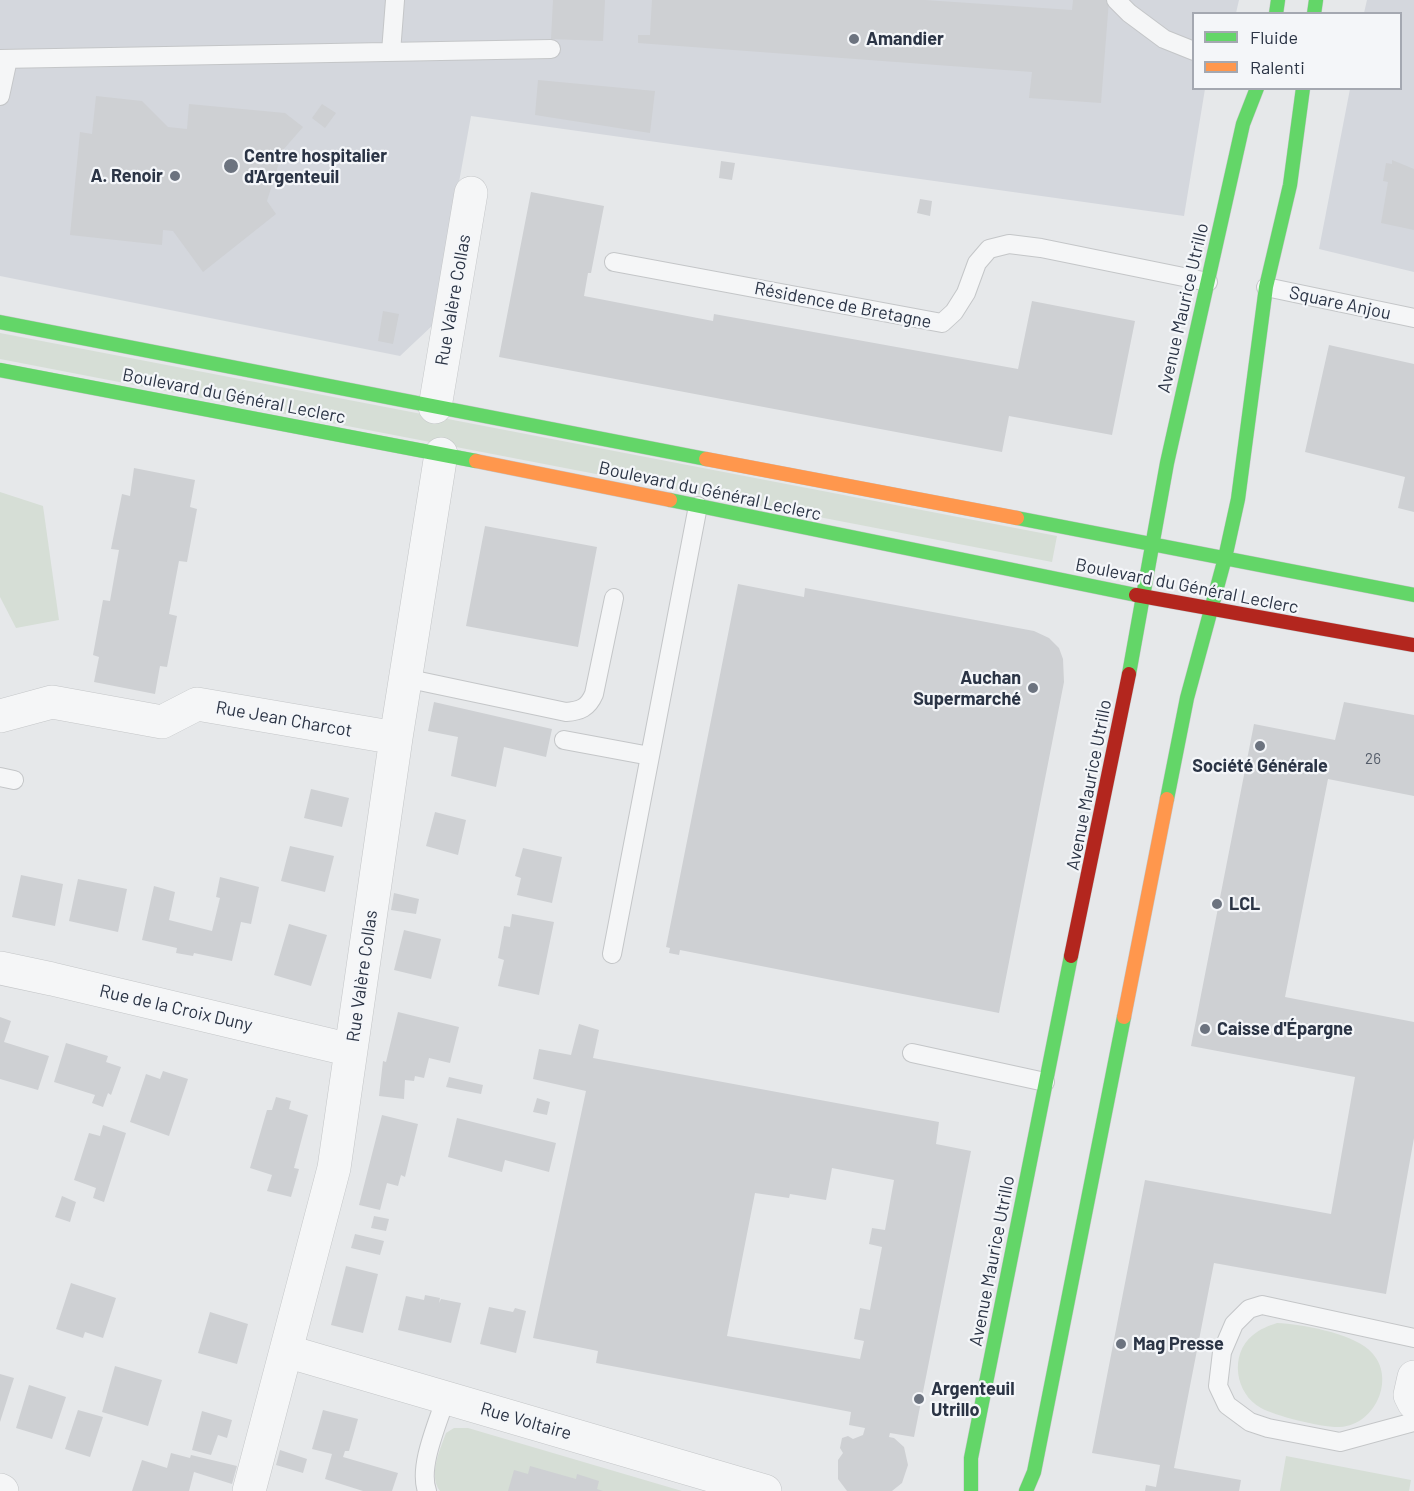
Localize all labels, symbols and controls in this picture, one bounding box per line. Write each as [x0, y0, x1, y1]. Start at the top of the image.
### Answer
legend [1192, 12, 1402, 90]
text: Fluide [1250, 26, 1298, 48]
place label: Amandier [866, 28, 944, 50]
marker: Amandier [847, 32, 861, 46]
text: Ralenti [1250, 56, 1305, 78]
place label: Centre hospitalier d'Argenteuil [244, 145, 387, 188]
marker: Centre hospitalier d'Argenteuil [222, 157, 240, 175]
place label: A. Renoir [90, 165, 163, 187]
marker: A. Renoir [168, 169, 182, 183]
street label: Avenue Maurice Utrillo [1153, 221, 1213, 395]
street label: Rue Valère Collas [431, 233, 475, 367]
street label: Résidence de Bretagne [753, 277, 933, 333]
street label: Square Anjou [1287, 282, 1393, 324]
street label: Boulevard du Général Leclerc [121, 364, 347, 428]
street label: Boulevard du Général Leclerc [597, 457, 823, 525]
street label: Boulevard du Général Leclerc [1074, 554, 1300, 618]
place label: Auchan Supermarché [913, 667, 1021, 710]
marker: Auchan Supermarché [1026, 681, 1040, 695]
street label: Rue Jean Charcot [214, 696, 354, 742]
street label: Avenue Maurice Utrillo [1062, 698, 1116, 872]
marker: Société Générale [1253, 739, 1267, 753]
house number: 26 [1365, 750, 1381, 768]
place label: Société Générale [1192, 755, 1328, 777]
place label: LCL [1229, 893, 1260, 915]
marker: LCL [1210, 897, 1224, 911]
street label: Rue Valère Collas [342, 909, 382, 1043]
street label: Rue de la Croix Duny [97, 980, 255, 1036]
place label: Caisse d'Épargne [1217, 1018, 1353, 1040]
marker: Caisse d'Épargne [1198, 1022, 1212, 1036]
street label: Avenue Maurice Utrillo [965, 1174, 1019, 1348]
place label: Mag Presse [1133, 1333, 1224, 1355]
marker: Mag Presse [1114, 1337, 1128, 1351]
place label: Argenteuil Utrillo [931, 1378, 1015, 1420]
marker: Argenteuil Utrillo [912, 1392, 926, 1406]
street label: Rue Voltaire [478, 1398, 574, 1444]

